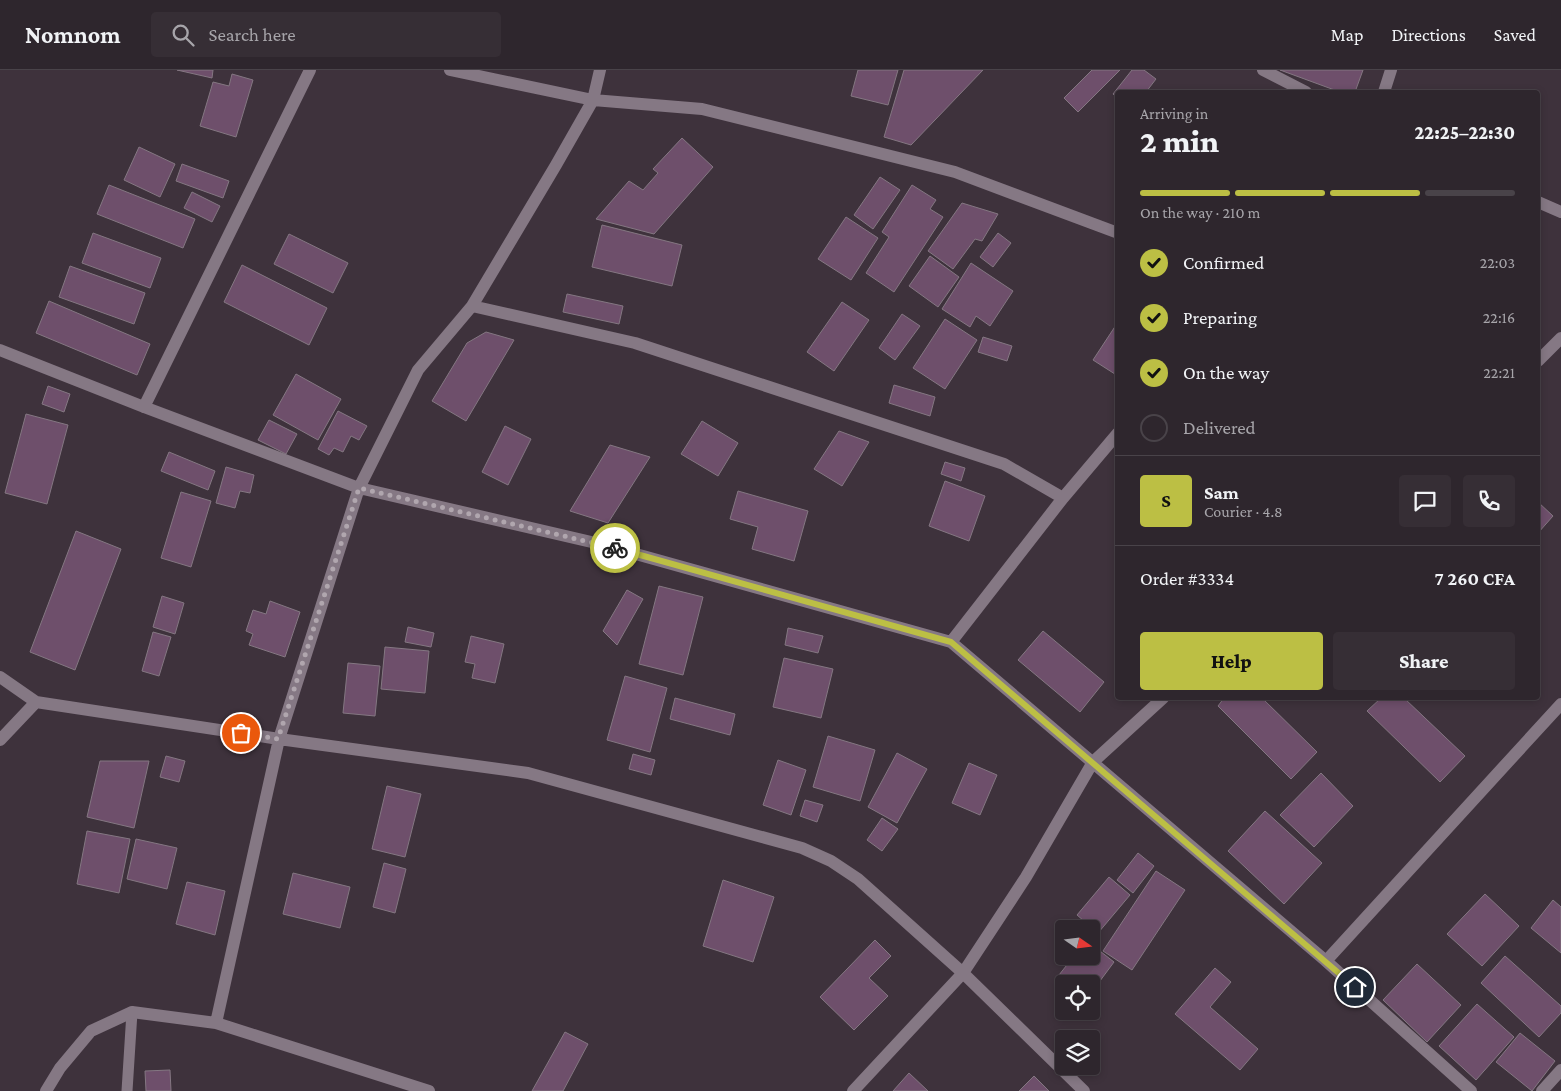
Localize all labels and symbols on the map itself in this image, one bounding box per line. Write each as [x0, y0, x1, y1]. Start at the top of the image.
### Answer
courier [590, 523, 640, 573]
pin [220, 712, 262, 754]
north arrow [1055, 920, 1100, 965]
pin [1334, 966, 1376, 1008]

